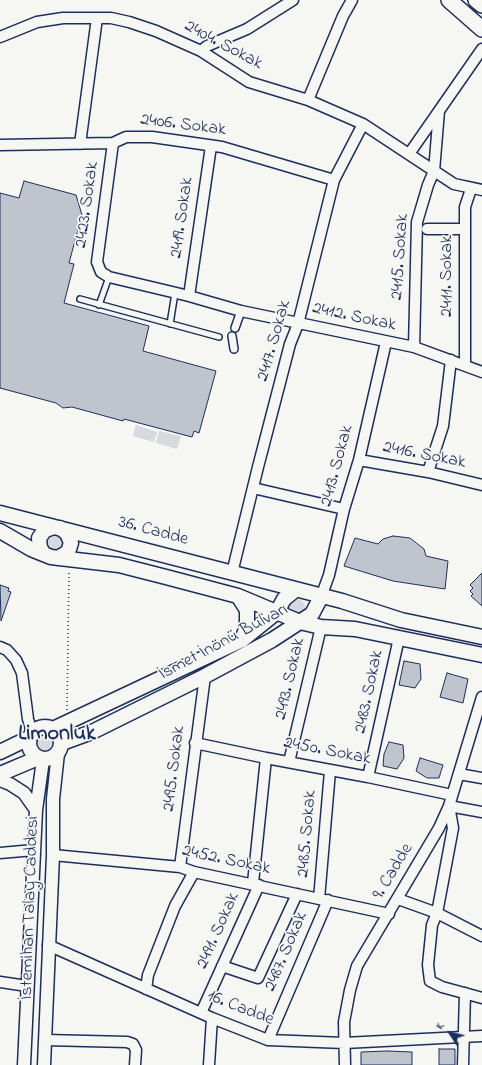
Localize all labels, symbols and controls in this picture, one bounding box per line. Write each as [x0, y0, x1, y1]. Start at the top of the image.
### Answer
street label: 2404. Sokak [180, 16, 266, 76]
street label: 2406. Sokak [139, 110, 227, 142]
street label: 2423. Sokak [71, 161, 105, 249]
street label: 2419. Sokak [167, 176, 199, 260]
street label: 2415. Sokak [387, 213, 415, 301]
street label: 2411. Sokak [437, 235, 459, 317]
street label: 2417. Sokak [253, 298, 297, 384]
street label: 2412. Sokak [310, 299, 398, 337]
street label: 2413. Sokak [317, 423, 359, 509]
street label: 2416. Sokak [381, 437, 467, 475]
street label: 36. Cadde [116, 512, 190, 552]
street label: İsmet İnönü Bulvarı [156, 600, 292, 686]
street label: 2493. Sokak [271, 636, 311, 722]
street label: 2483. Sokak [351, 648, 389, 736]
district label: Limonluk [18, 722, 96, 748]
street label: 2495. Sokak [159, 725, 191, 813]
street label: 2450. Sokak [282, 733, 372, 771]
street label: 2485. Sokak [293, 790, 323, 878]
street label: İstemihan Talay Caddesi [17, 816, 45, 1000]
street label: 9. Cadde [369, 840, 419, 904]
street label: 2452. Sokak [180, 841, 272, 881]
street label: 2491. Sokak [193, 889, 245, 973]
street label: 2487. Sokak [261, 909, 313, 995]
street label: 16. Cadde [204, 986, 276, 1032]
north arrow [430, 1013, 470, 1053]
text: K [432, 1019, 448, 1033]

